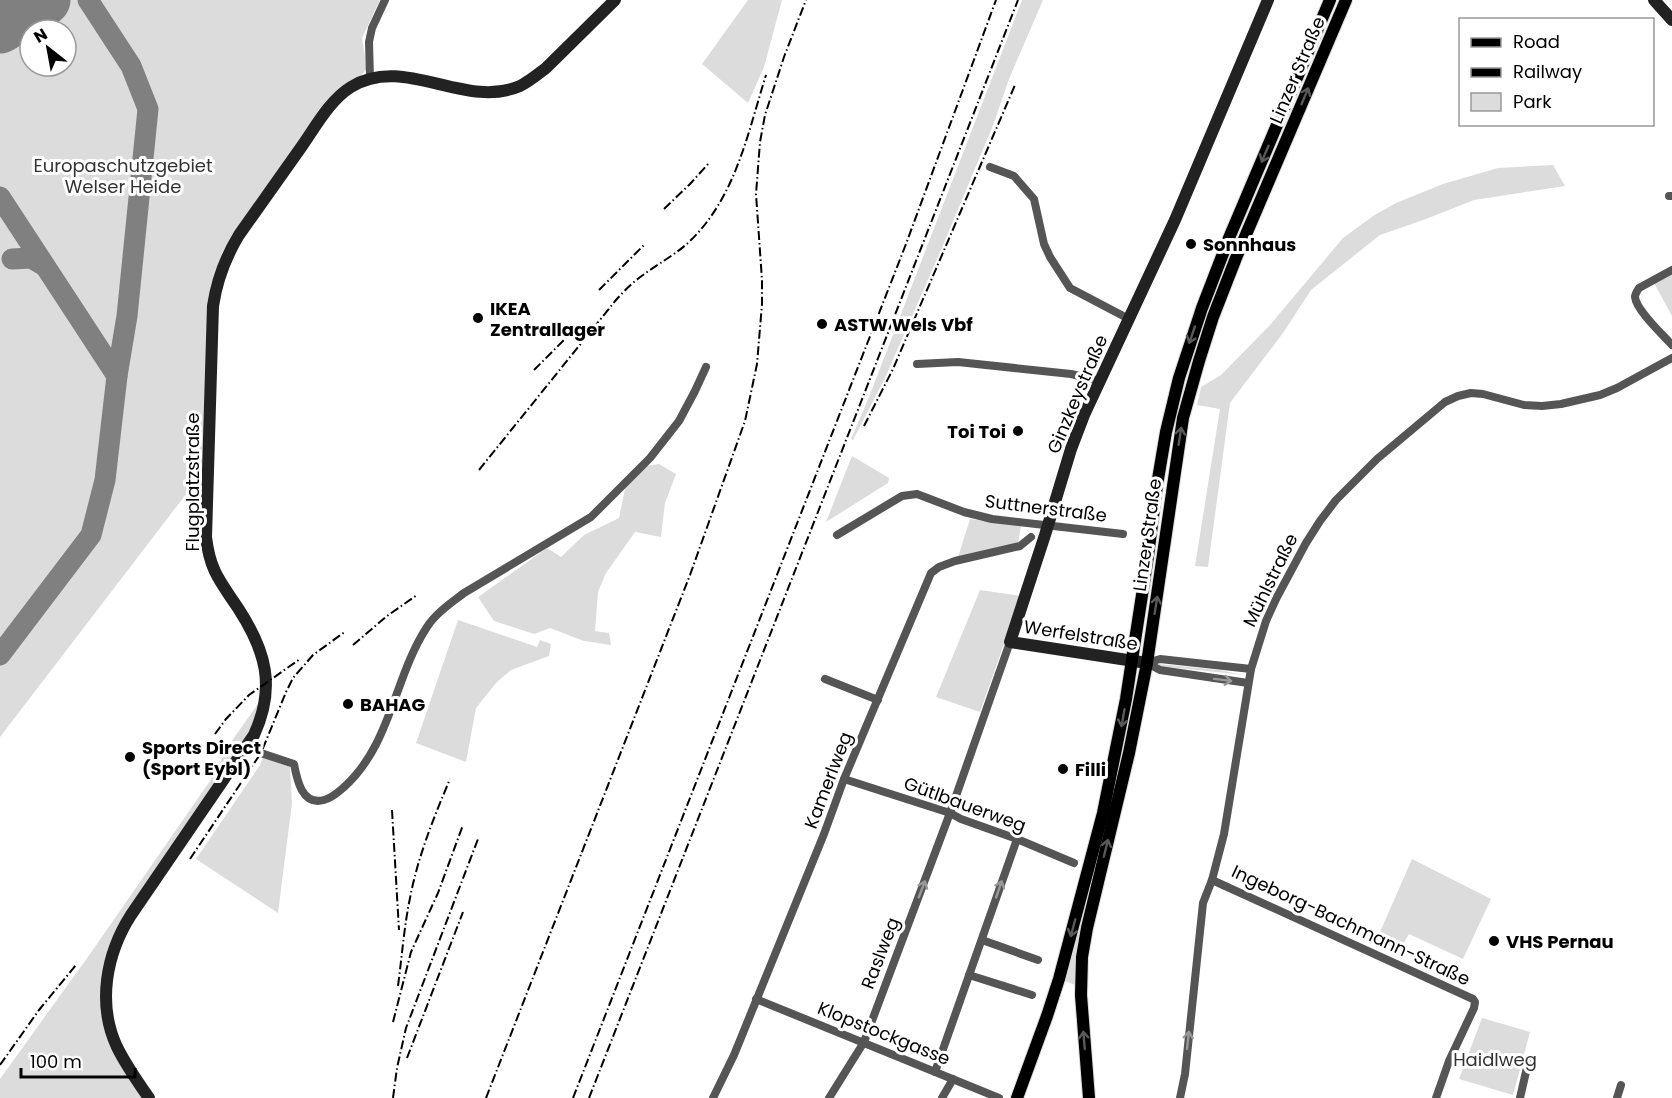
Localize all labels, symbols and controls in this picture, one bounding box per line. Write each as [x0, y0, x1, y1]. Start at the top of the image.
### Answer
street label: Linzer Straße [1263, 13, 1331, 127]
north arrow [18, 18, 78, 78]
legend [1459, 18, 1654, 126]
text: N [29, 23, 52, 49]
text: Road [1513, 29, 1560, 54]
text: Railway [1513, 59, 1582, 84]
one-way arrow [1300, 87, 1311, 106]
text: Park [1513, 89, 1552, 114]
one-way arrow [1259, 144, 1270, 162]
park label: Europaschutzgebiet Welser Heide [33, 153, 213, 199]
place label: Sonnhaus [1203, 232, 1296, 257]
marker: Sonnhaus [1184, 237, 1198, 251]
place label: IKEA Zentrallager [490, 296, 605, 342]
marker: IKEA Zentrallager [471, 311, 485, 325]
place label: ASTW Wels Vbf [834, 312, 973, 337]
marker: ASTW Wels Vbf [815, 317, 829, 331]
one-way arrow [1186, 325, 1197, 344]
street label: Ginzkeystraße [1041, 331, 1113, 457]
street label: Flugplatzstraße [180, 413, 205, 551]
place label: Toi Toi [947, 419, 1006, 444]
marker: Toi Toi [1011, 424, 1025, 438]
one-way arrow [1175, 426, 1186, 446]
street label: Linzer Straße [1127, 477, 1167, 593]
street label: Suttnerstraße [984, 488, 1108, 528]
street label: Mühlstraße [1237, 529, 1303, 631]
one-way arrow [1150, 596, 1161, 615]
street label: Werfelstraße [1022, 614, 1140, 656]
one-way arrow [1212, 675, 1232, 686]
place label: BAHAG [360, 692, 426, 717]
marker: BAHAG [341, 697, 355, 711]
one-way arrow [1117, 708, 1128, 727]
street label: Kamerlweg [798, 728, 858, 832]
place label: Sports Direct (Sport Eybl) [142, 735, 261, 781]
marker: Sports Direct (Sport Eybl) [123, 750, 137, 764]
place label: Filli [1075, 757, 1106, 782]
marker: Filli [1056, 762, 1070, 776]
street label: Gütlbauerweg [900, 770, 1030, 838]
one-way arrow [1101, 839, 1113, 858]
street label: Ingeborg-Bachmann-Straße [1228, 859, 1474, 991]
one-way arrow [917, 880, 928, 899]
one-way arrow [995, 880, 1006, 899]
street label: Raslweg [855, 913, 905, 993]
one-way arrow [1067, 918, 1078, 937]
place label: VHS Pernau [1506, 929, 1614, 954]
marker: VHS Pernau [1487, 934, 1501, 948]
street label: Klopstockgasse [814, 995, 954, 1071]
one-way arrow [1078, 1030, 1089, 1050]
one-way arrow [1183, 1031, 1194, 1051]
scale bar [21, 1041, 135, 1079]
park label: Haidlweg [1453, 1047, 1537, 1072]
text: 100 m [30, 1049, 82, 1074]

